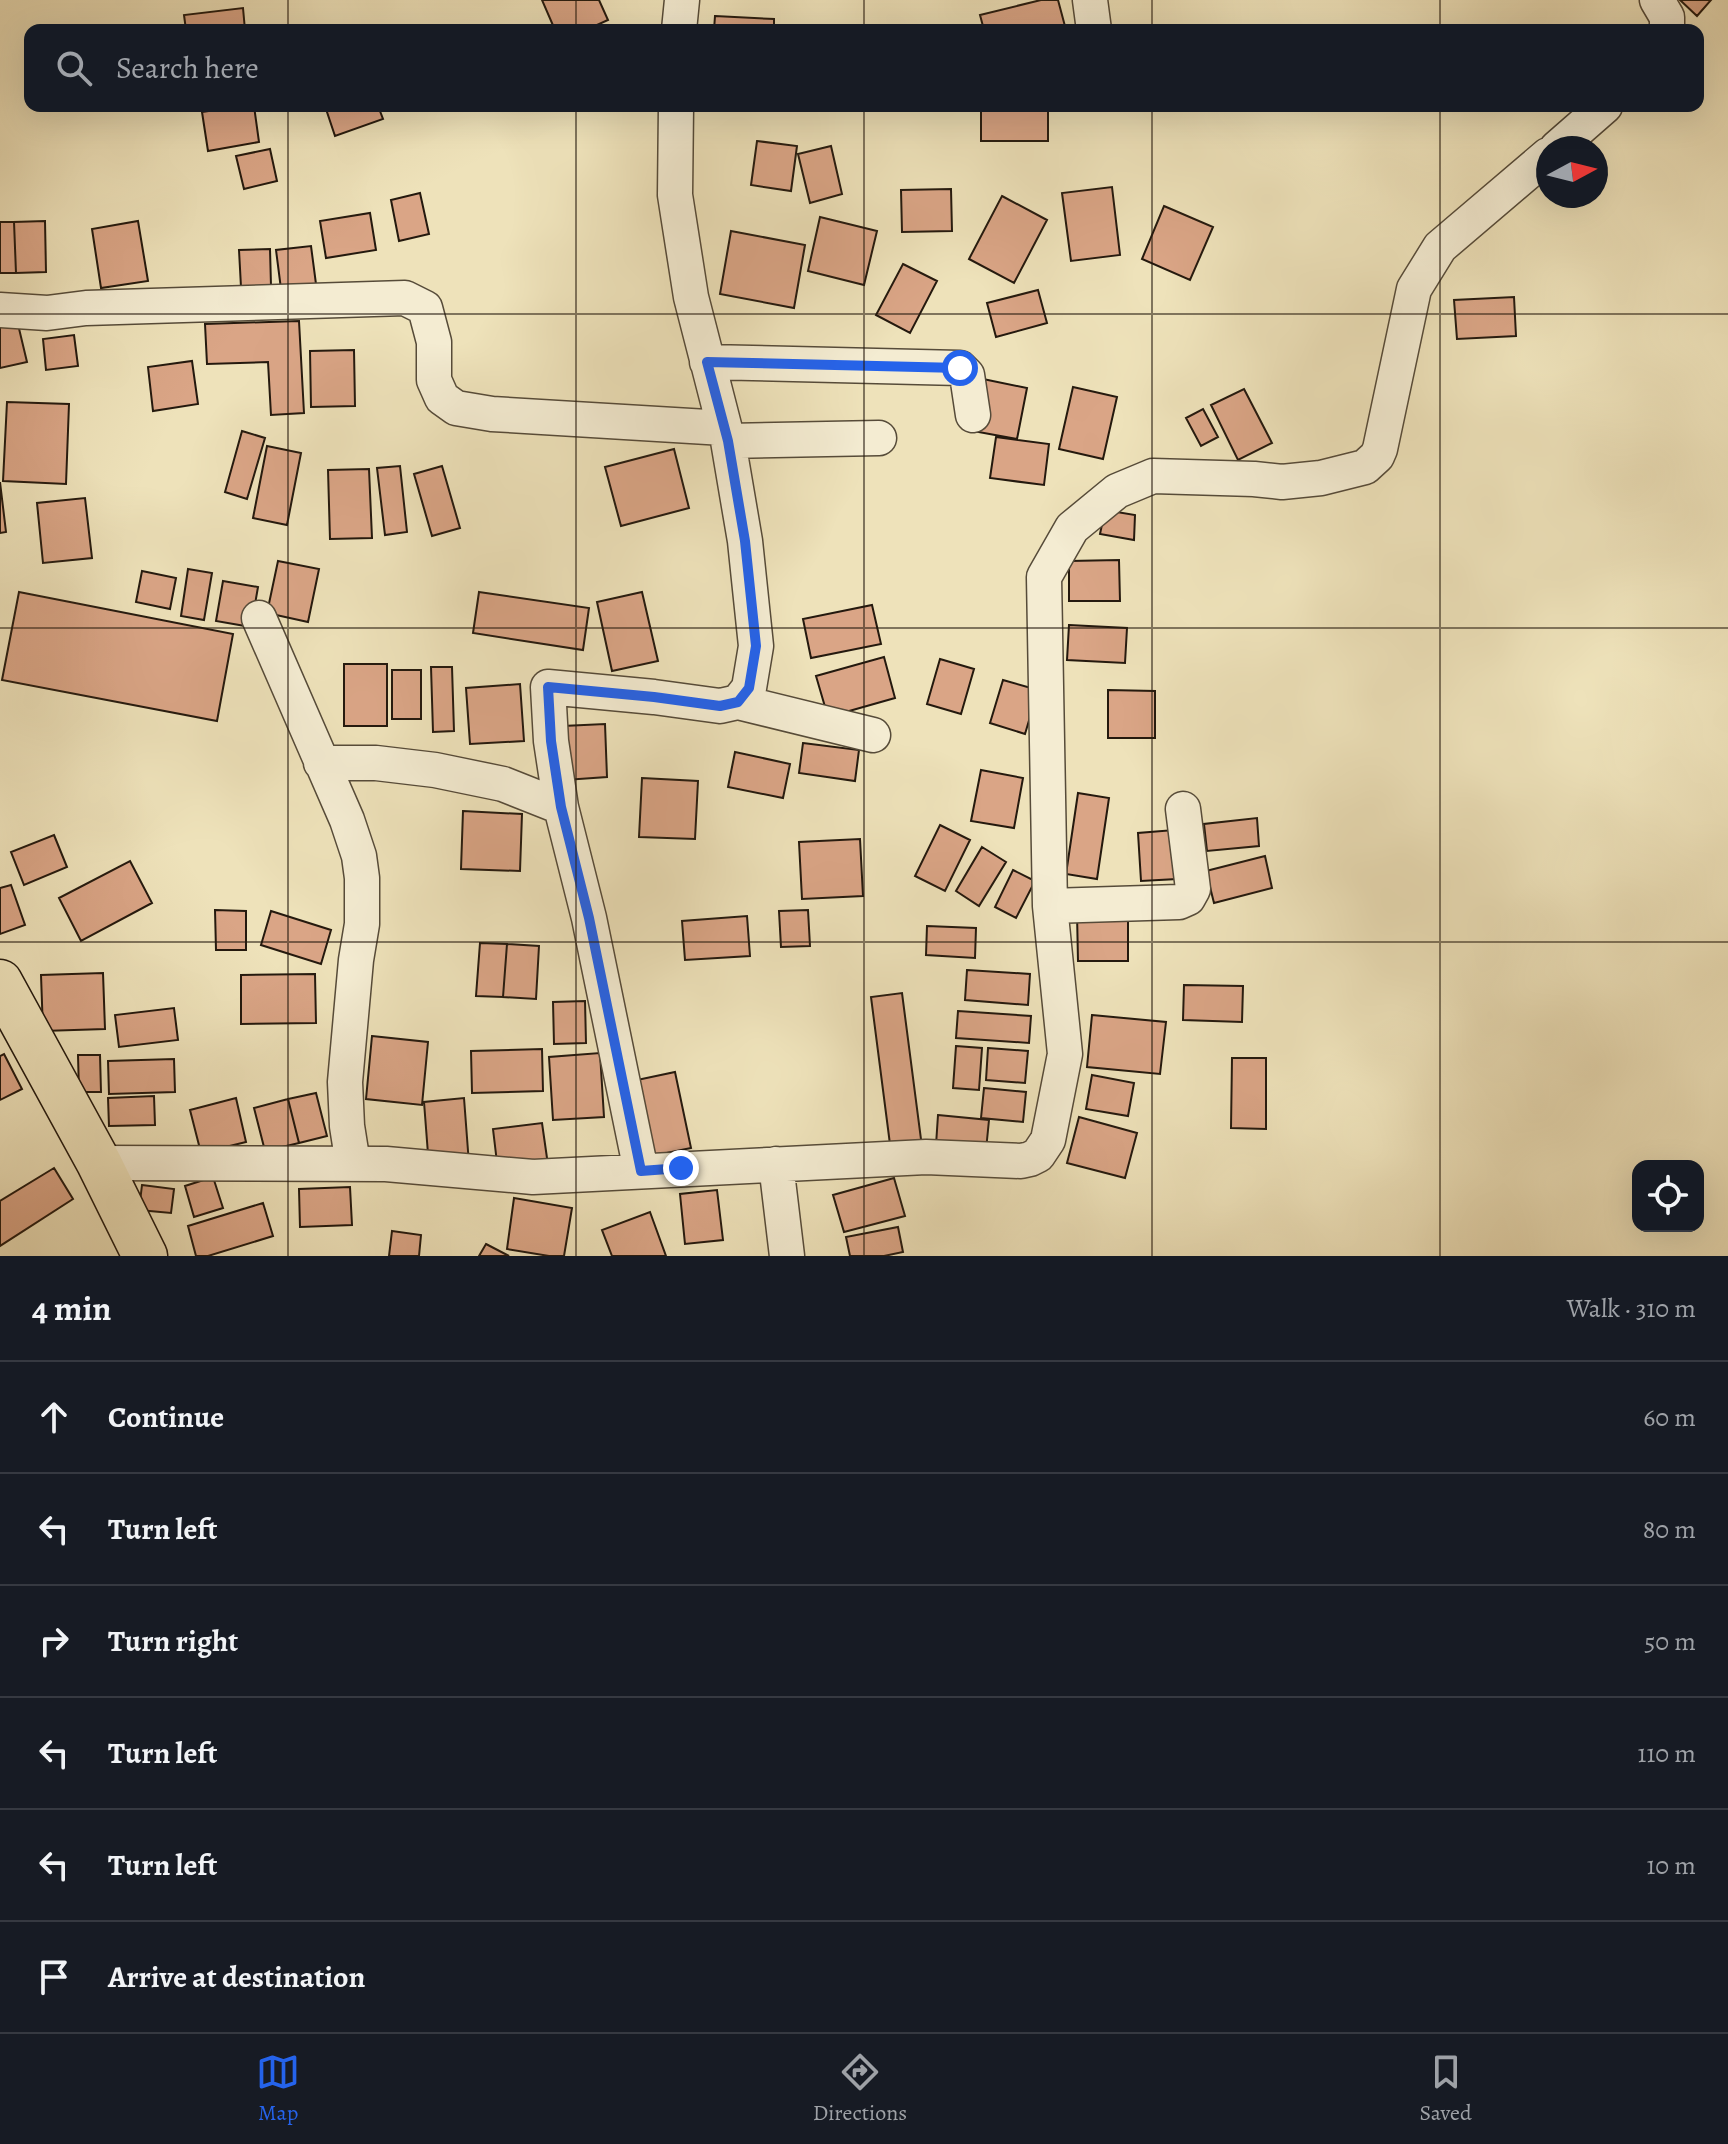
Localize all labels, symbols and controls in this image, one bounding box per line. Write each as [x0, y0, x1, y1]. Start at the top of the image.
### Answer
search box [24, 24, 1704, 112]
icon: search [52, 46, 96, 90]
text: Search here [116, 48, 259, 88]
north arrow [1536, 136, 1608, 208]
route start [942, 350, 978, 386]
route end [663, 1150, 699, 1186]
map controls [1632, 1160, 1704, 1232]
button: locate [1632, 1160, 1704, 1232]
text: 4 min [32, 1285, 111, 1332]
text: Walk · 310 m [1567, 1291, 1696, 1326]
icon: ahead [32, 1395, 76, 1439]
text: Continue [108, 1397, 224, 1437]
text: 60 m [1643, 1400, 1696, 1435]
icon: left [32, 1507, 76, 1551]
text: Turn left [108, 1509, 217, 1549]
text: 80 m [1643, 1512, 1696, 1547]
icon: right [32, 1619, 76, 1663]
text: Turn right [108, 1621, 238, 1661]
text: 50 m [1644, 1624, 1696, 1659]
icon: left [32, 1731, 76, 1775]
text: Turn left [108, 1733, 217, 1773]
text: 110 m [1638, 1736, 1696, 1771]
icon: left [32, 1843, 76, 1887]
text: Turn left [108, 1845, 217, 1885]
text: 10 m [1646, 1848, 1696, 1883]
icon: arrive [32, 1955, 76, 1999]
text: Arrive at destination [108, 1957, 365, 1997]
tab: Map [256, 2050, 300, 2128]
tab: Directions [813, 2050, 907, 2128]
tab: Saved [1420, 2050, 1472, 2128]

